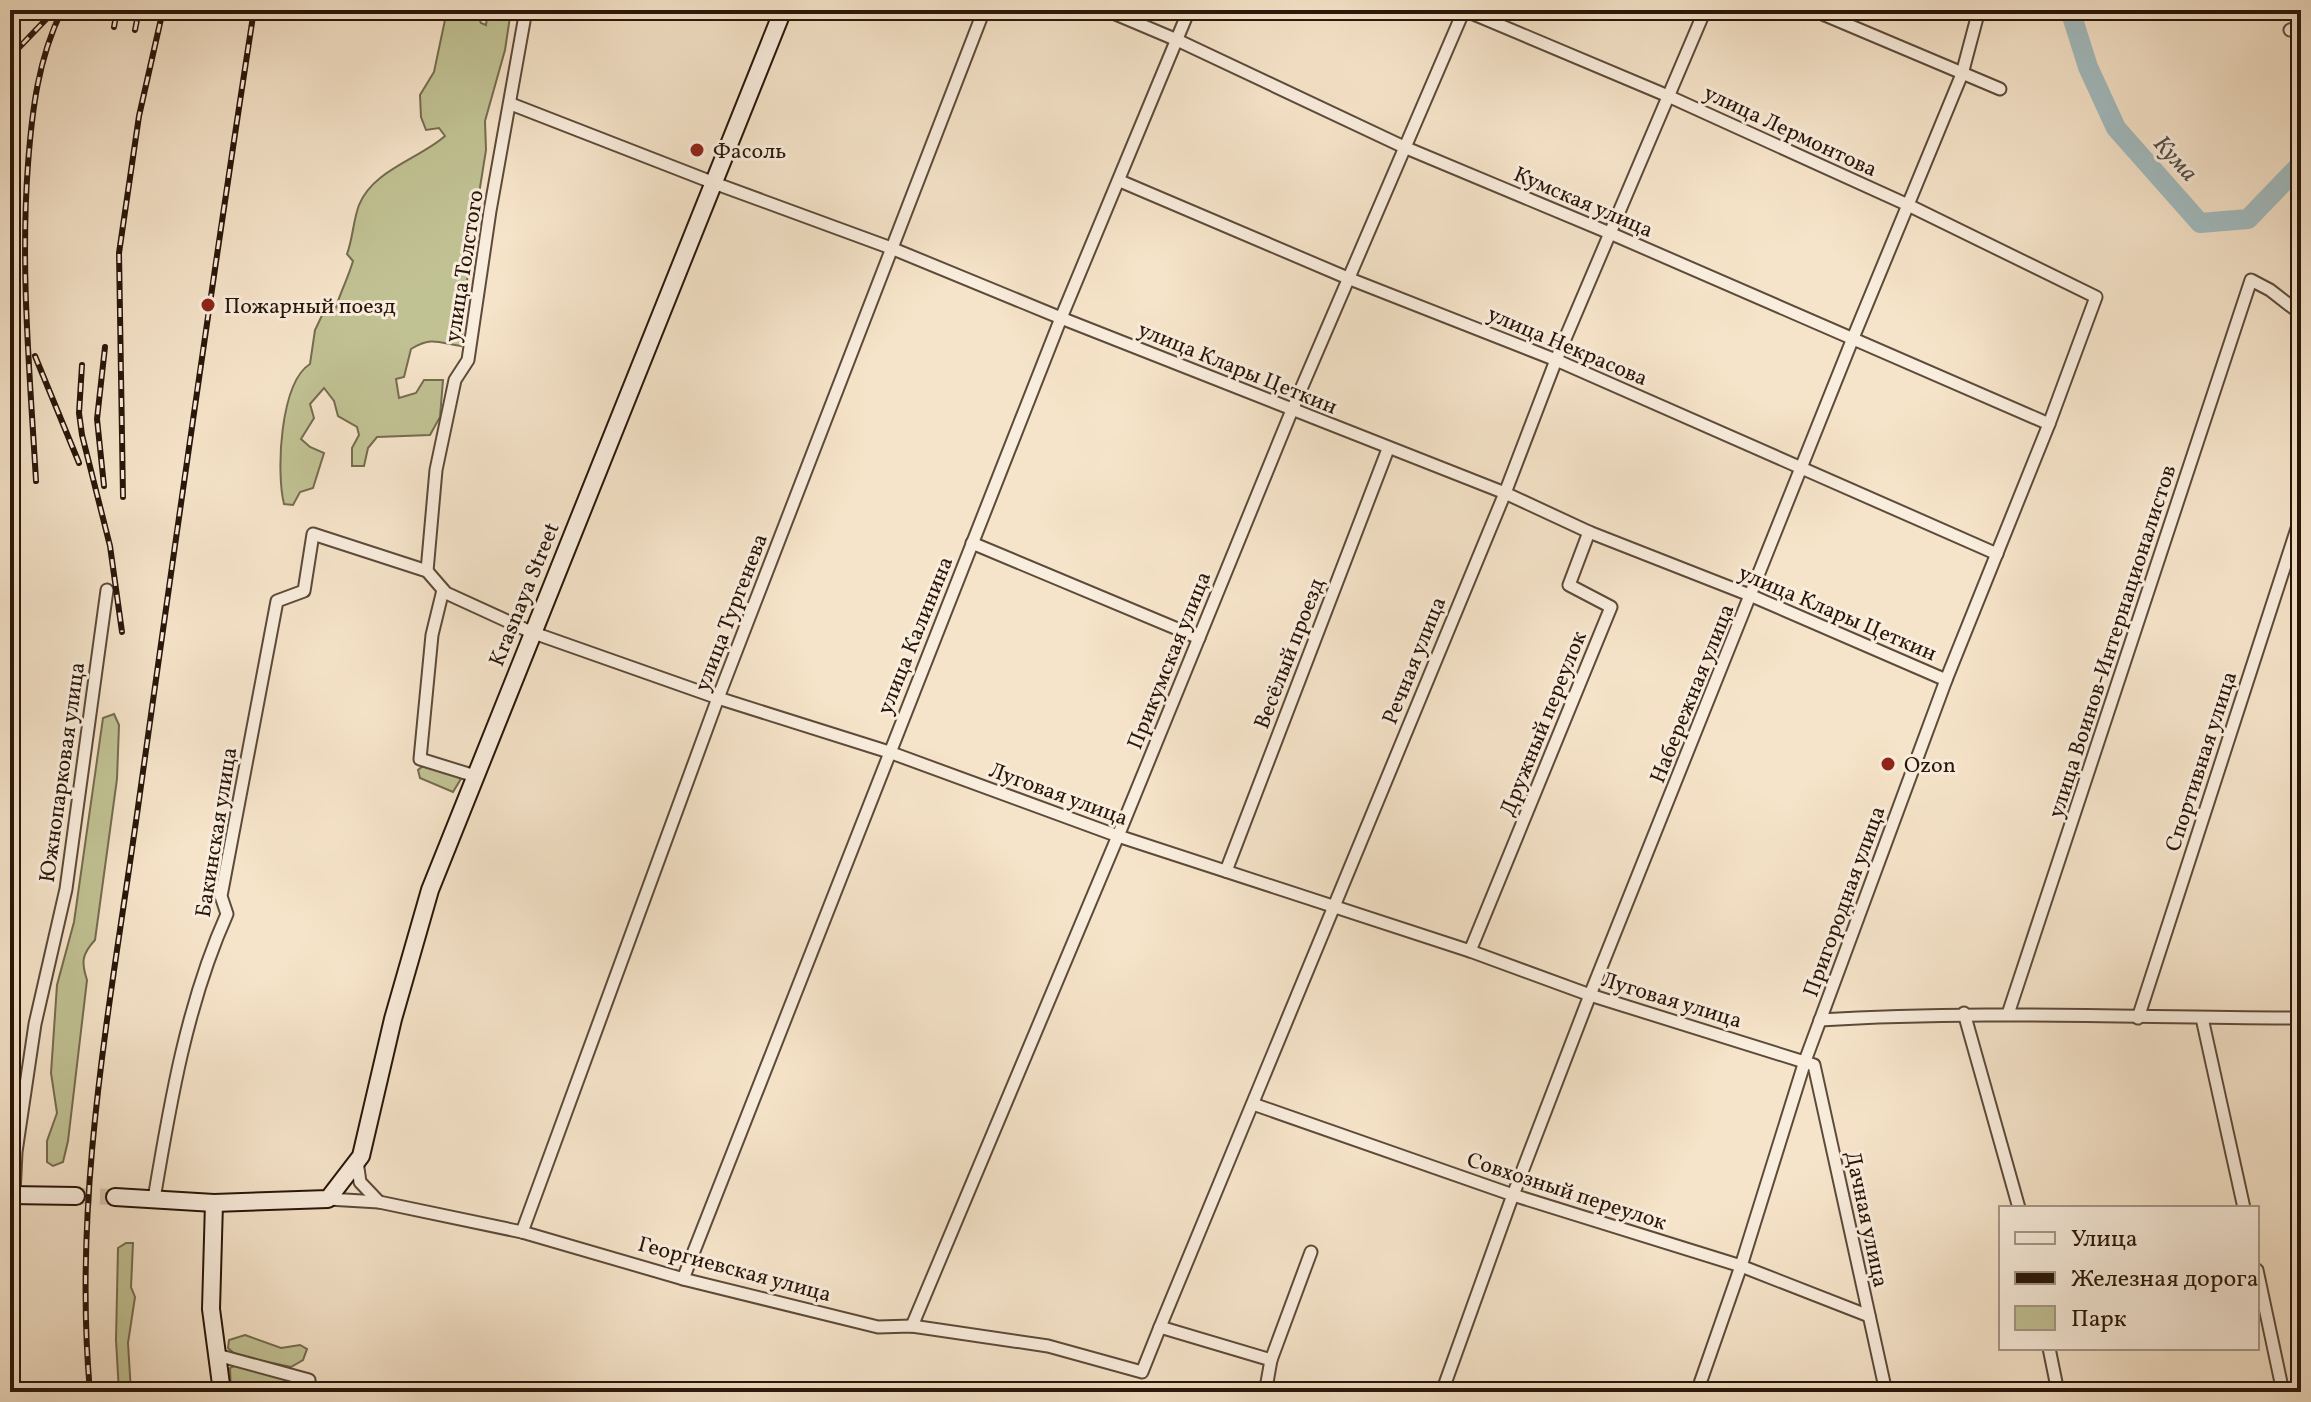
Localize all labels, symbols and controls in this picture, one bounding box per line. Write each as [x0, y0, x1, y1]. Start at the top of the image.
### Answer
street label: улица Лермонтова [1698, 78, 1882, 186]
water label: Кума [2144, 129, 2205, 190]
place label: Фасоль [713, 137, 786, 168]
marker: Фасоль [688, 141, 706, 159]
street label: Кумская улица [1508, 160, 1658, 247]
street label: улица Толстого [438, 188, 493, 345]
place label: Пожарный поезд [224, 292, 396, 323]
marker: Пожарный поезд [199, 296, 217, 314]
street label: улица Некрасова [1482, 300, 1652, 395]
street label: улица Клары Цеткин [1133, 315, 1341, 424]
street label: улица Воинов-Интернационалистов [2041, 461, 2185, 822]
street label: Krasnaya Street [482, 518, 568, 672]
street label: улица Тургенева [688, 529, 777, 696]
street label: улица Калинина [870, 552, 962, 720]
street label: улица Клары Цеткин [1733, 558, 1941, 670]
street label: Прикумская улица [1120, 567, 1220, 755]
street label: Весёлый проезд [1247, 573, 1334, 734]
street label: Речная улица [1376, 592, 1455, 730]
street label: Набережная улица [1643, 600, 1743, 788]
street label: Дружный переулок [1493, 626, 1596, 821]
street label: Южнопарковая улица [33, 660, 94, 885]
street label: Спортивная улица [2159, 668, 2246, 856]
street label: Бакинская улица [189, 745, 246, 920]
place label: Ozon [1904, 751, 1956, 782]
marker: Ozon [1879, 755, 1897, 773]
street label: Луговая улица [984, 756, 1132, 835]
street label: Пригородная улица [1796, 802, 1894, 1002]
street label: Луговая улица [1597, 965, 1746, 1038]
street label: Совхозный переулок [1462, 1145, 1670, 1239]
street label: Дачная улица [1836, 1148, 1895, 1291]
legend [1999, 1206, 2259, 1350]
text: Улица [2071, 1223, 2138, 1257]
street label: Георгиевская улица [634, 1230, 835, 1311]
text: Железная дорога [2071, 1263, 2259, 1297]
text: Парк [2071, 1303, 2127, 1337]

